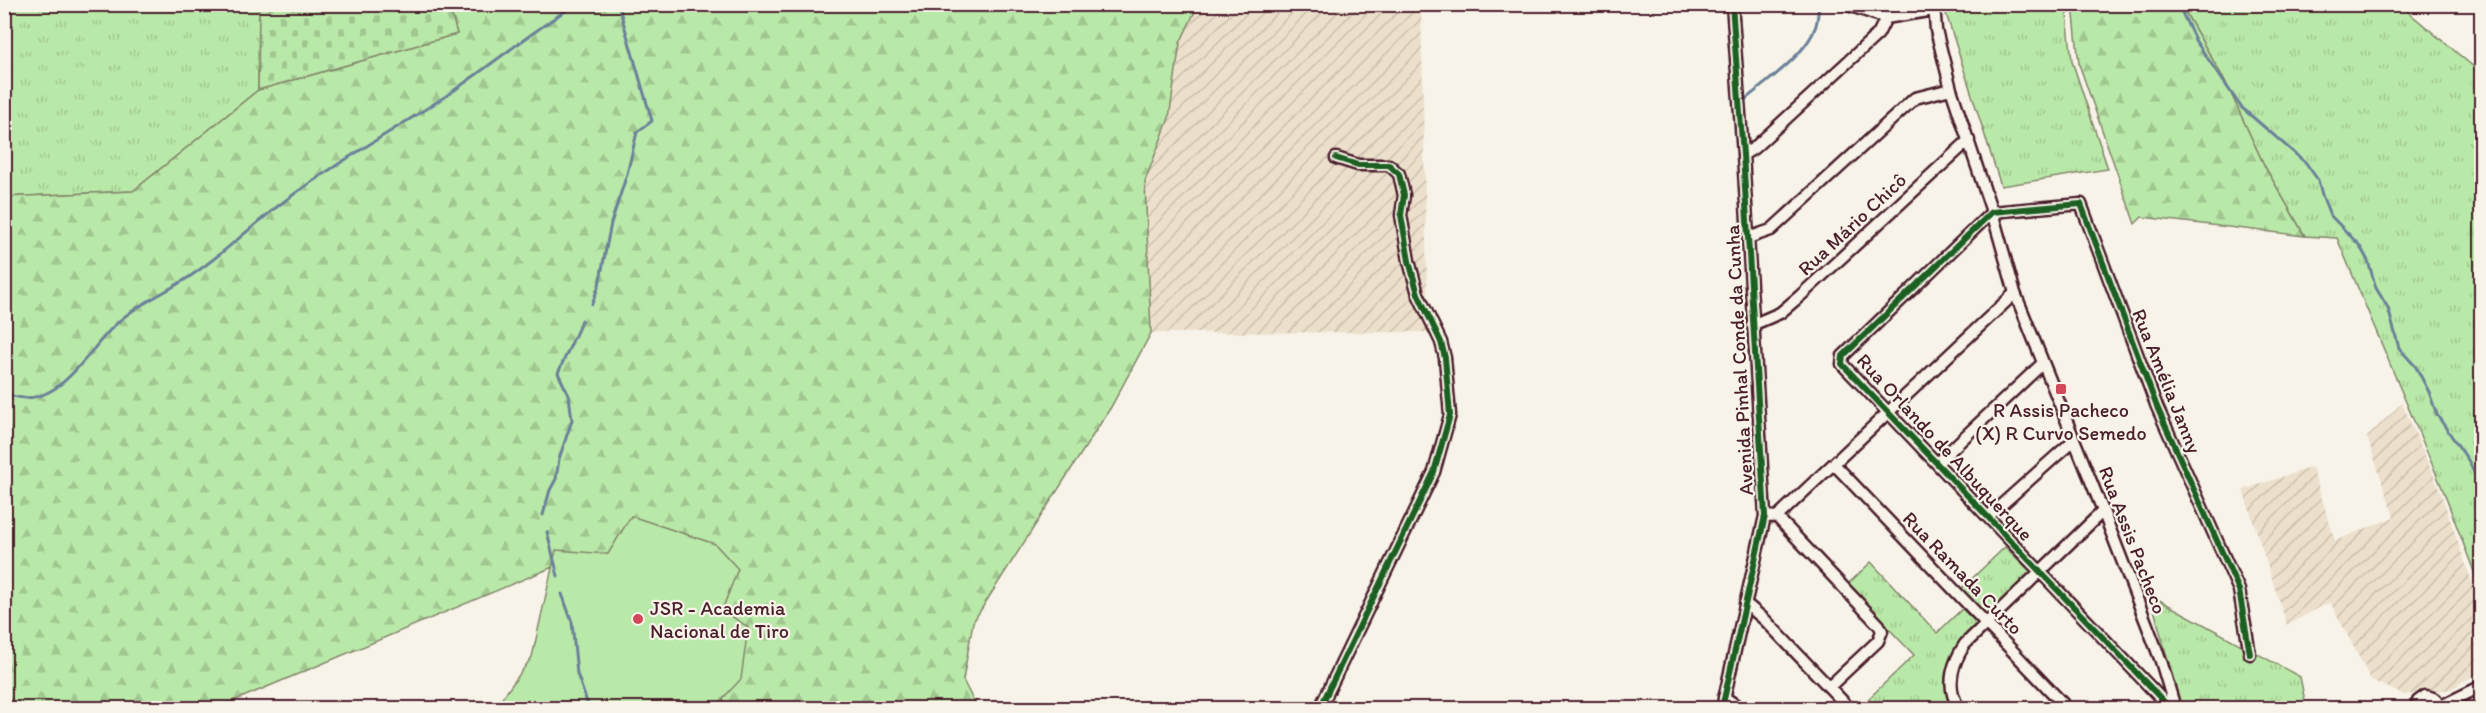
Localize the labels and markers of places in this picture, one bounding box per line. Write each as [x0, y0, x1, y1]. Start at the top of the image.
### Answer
marker: R Assis Pacheco (X) R Curvo Semedo [2054, 382, 2068, 396]
place label: R Assis Pacheco (X) R Curvo Semedo [1975, 398, 2147, 445]
place label: JSR - Academia Nacional de Tiro [650, 596, 789, 643]
marker: JSR - Academia Nacional de Tiro [631, 612, 645, 626]

